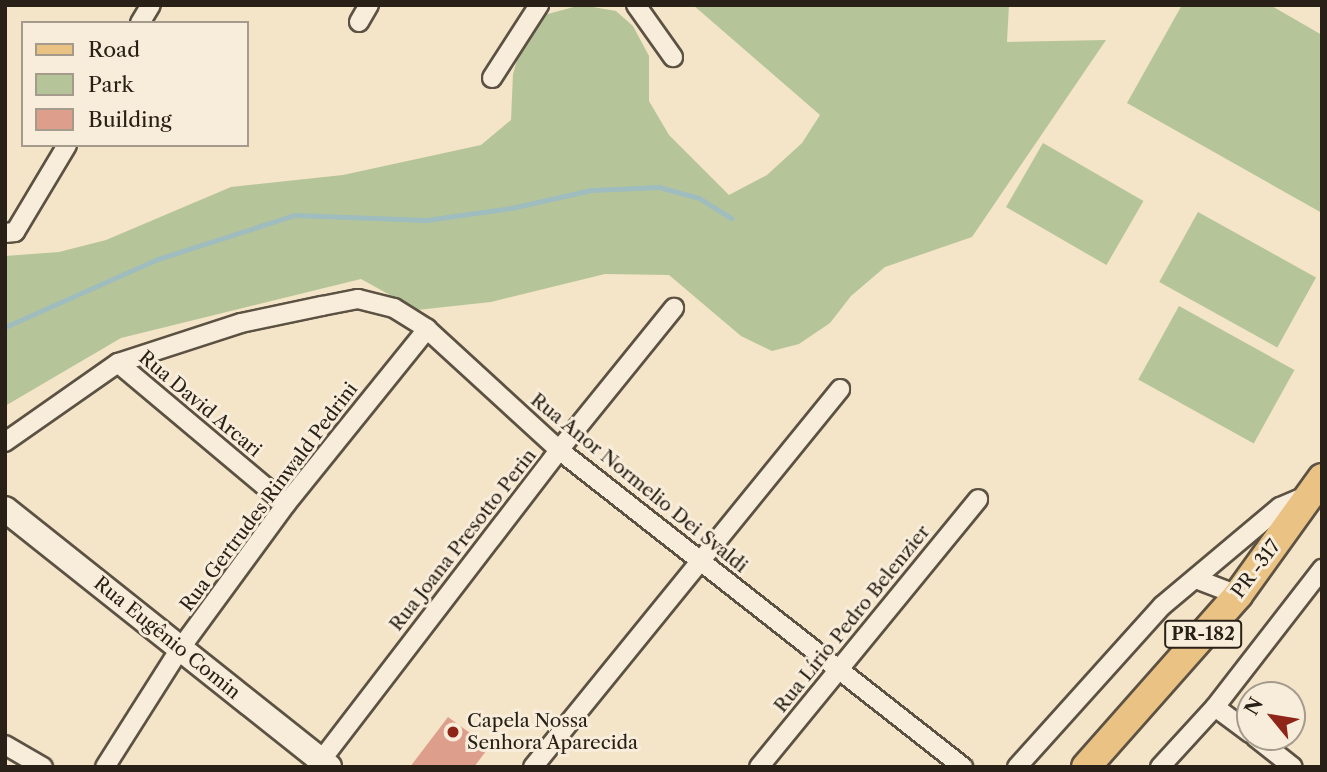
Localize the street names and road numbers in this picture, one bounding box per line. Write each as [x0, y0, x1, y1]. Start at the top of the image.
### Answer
street label: Rua David Arcari [134, 346, 266, 462]
street label: Rua Gertrudes Rinwald Pedrini [175, 378, 363, 616]
street label: Rua Anor Normelio Dei Svaldi [526, 388, 752, 578]
street label: Rua Joana Presotto Perin [385, 444, 541, 636]
street label: Rua Lírio Pedro Belenzier [769, 521, 935, 717]
street label: PR -317 [1226, 535, 1286, 603]
street label: Rua Eugênio Comin [89, 572, 245, 704]
road number: PR-182 [1163, 620, 1243, 648]

